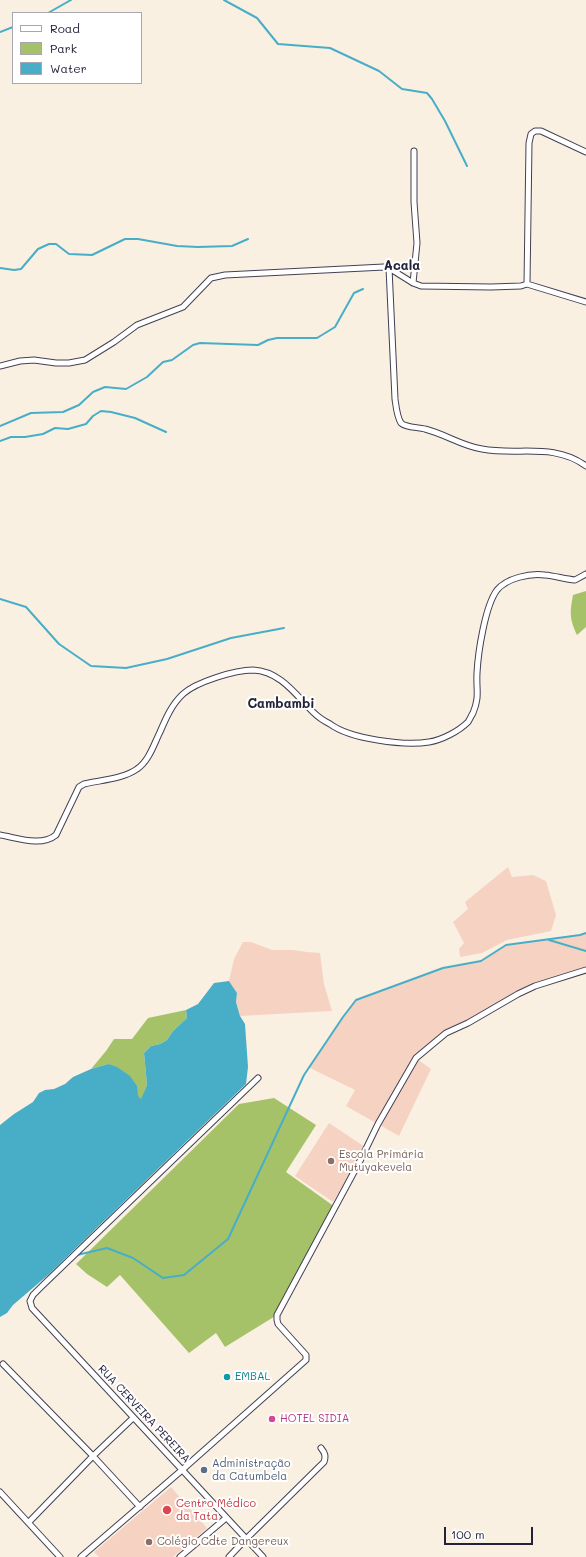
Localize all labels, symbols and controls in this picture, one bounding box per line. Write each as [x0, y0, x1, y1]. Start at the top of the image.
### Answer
legend [12, 12, 142, 84]
text: Road [50, 20, 80, 36]
text: Park [50, 40, 77, 56]
text: Water [50, 60, 87, 76]
district label: Acala [384, 258, 420, 274]
district label: Cambambi [247, 696, 315, 712]
place label: Escola Primária Mutuyakevela [339, 1148, 424, 1174]
marker: Escola Primária Mutuyakevela [326, 1156, 336, 1166]
street label: RUA CERVEIRA PEREIRA [95, 1362, 193, 1466]
place label: EMBAL [235, 1370, 270, 1384]
marker: EMBAL [222, 1372, 232, 1382]
place label: HOTEL SIDIA [280, 1412, 349, 1426]
marker: HOTEL SIDIA [267, 1414, 277, 1424]
place label: Administração da Catumbela [212, 1457, 291, 1483]
marker: Administração da Catumbela [199, 1465, 209, 1475]
place label: Centro Médico da Tata [176, 1497, 256, 1523]
marker: Centro Médico da Tata [161, 1504, 173, 1516]
scale bar [446, 1519, 535, 1545]
text: 100 m [451, 1526, 485, 1542]
place label: Colégio Cdte Dangereux [157, 1535, 289, 1549]
marker: Colégio Cdte Dangereux [144, 1537, 154, 1547]

